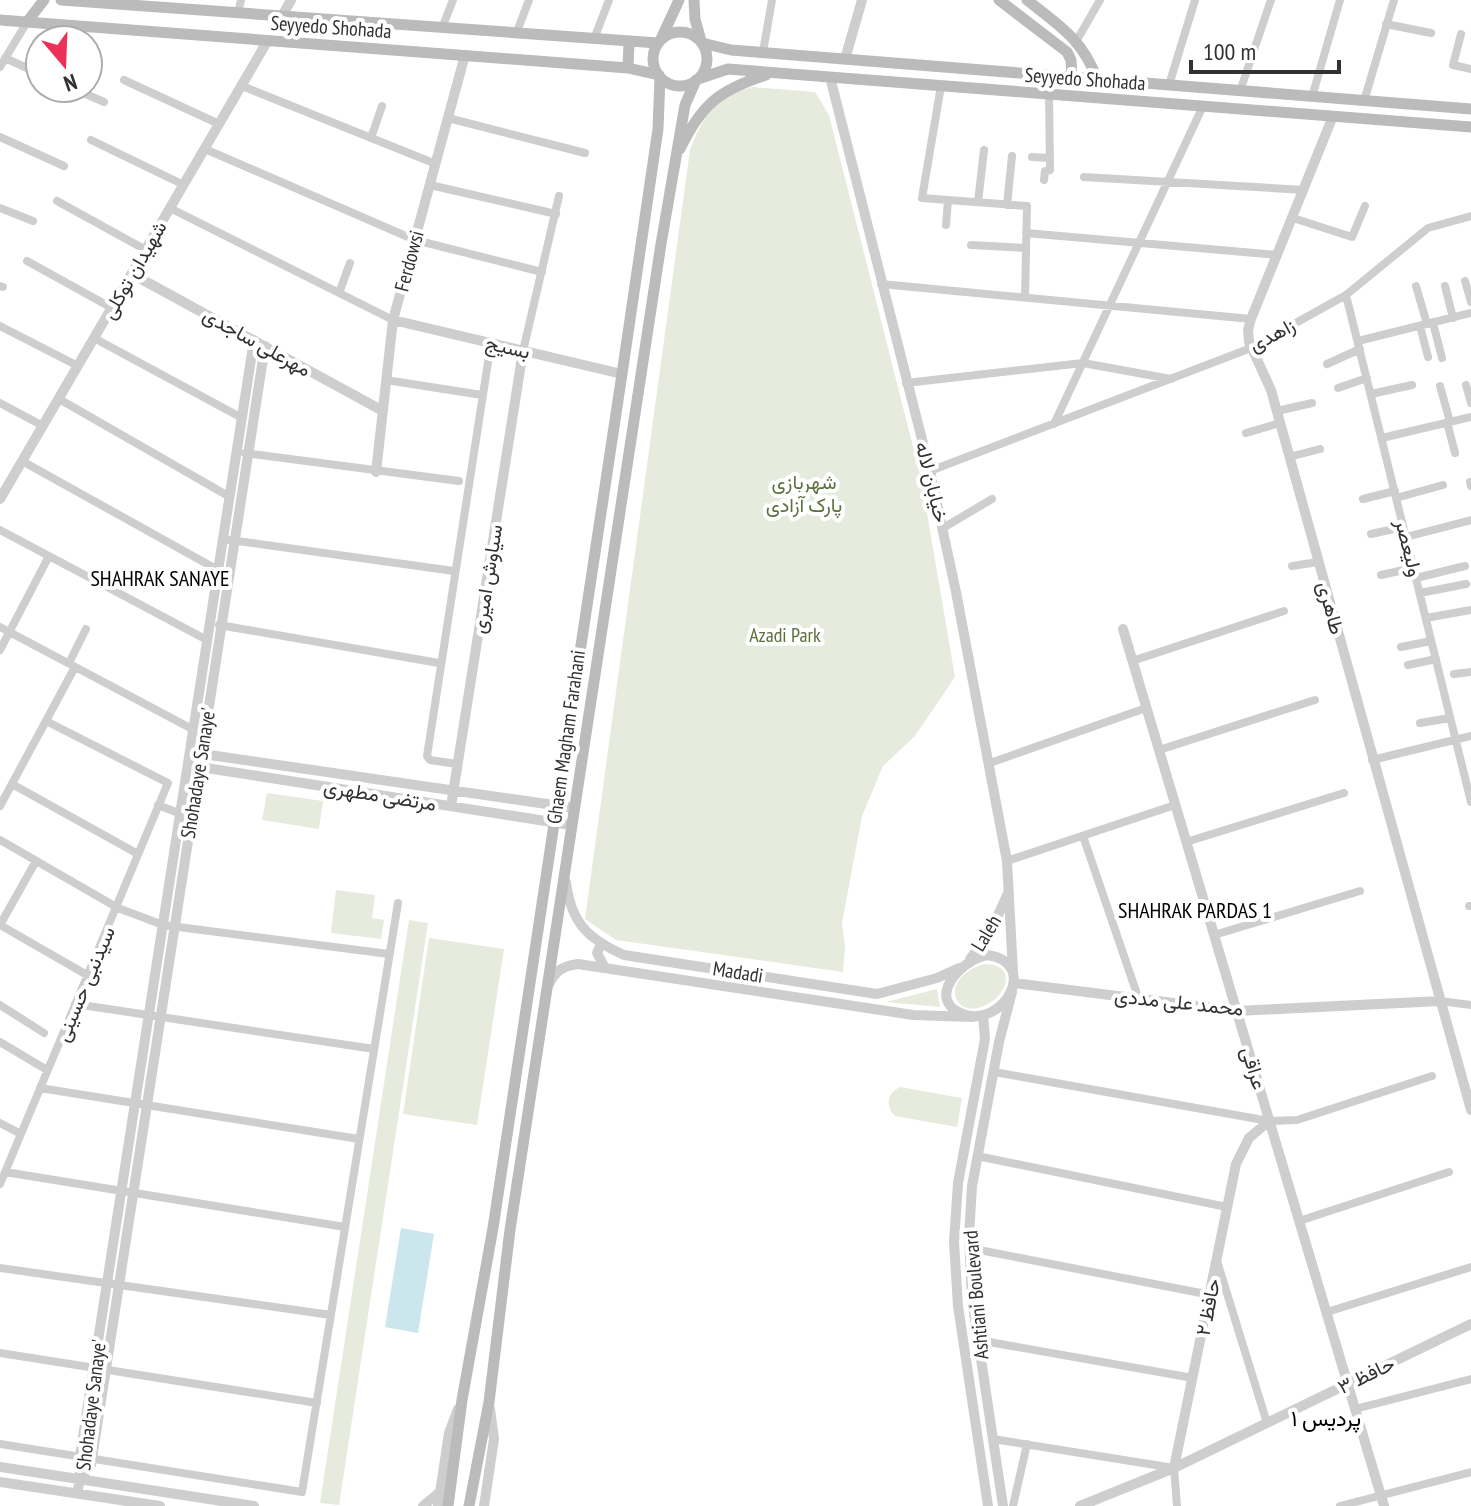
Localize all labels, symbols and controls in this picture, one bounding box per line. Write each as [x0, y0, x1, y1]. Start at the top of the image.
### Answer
street label: Seyyedo Shohada [270, 10, 392, 44]
north arrow [24, 24, 104, 104]
scale bar [1191, 24, 1339, 74]
text: 100 m [1203, 36, 1256, 67]
street label: Seyyedo Shohada [1024, 62, 1146, 96]
text: N [60, 68, 81, 98]
street label: شهیدان توکلی [95, 216, 173, 324]
street label: Ferdowsi [388, 228, 430, 294]
street label: مهرعلی ساجدی [198, 302, 316, 382]
street label: زاهدی [1244, 312, 1300, 358]
street label: بسیج [483, 329, 533, 366]
street label: خیابان لاله [909, 439, 955, 525]
park label: شهربازی پارک آزادی [766, 469, 842, 519]
street label: ولیعصر [1389, 516, 1429, 579]
street label: سیاوش امیری [466, 523, 508, 635]
district label: SHAHRAK SANAYE [90, 564, 230, 592]
street label: طاهری [1311, 579, 1351, 637]
park label: Azadi Park [749, 622, 821, 648]
street label: Ghaem Magham Farahani [541, 648, 591, 826]
street label: Shohadaye Sanaye' [175, 706, 221, 840]
street label: مرتضی مطهری [322, 773, 438, 817]
district label: SHAHRAK PARDAS 1 [1118, 896, 1272, 924]
street label: Laleh [965, 910, 1007, 956]
street label: سیدنبی حسینی [49, 922, 121, 1046]
street label: Madadi [711, 955, 765, 989]
street label: محمد علی مددی [1113, 982, 1245, 1022]
street label: عراقی [1235, 1043, 1273, 1093]
street label: Ashtiani Boulevard [957, 1229, 995, 1361]
street label: حافظ ۲ [1190, 1276, 1226, 1338]
street label: Shohadaye Sanaye' [70, 1338, 112, 1472]
street label: حافظ ۳ [1333, 1350, 1399, 1400]
district label: پردیس ۱ [1291, 1404, 1361, 1433]

